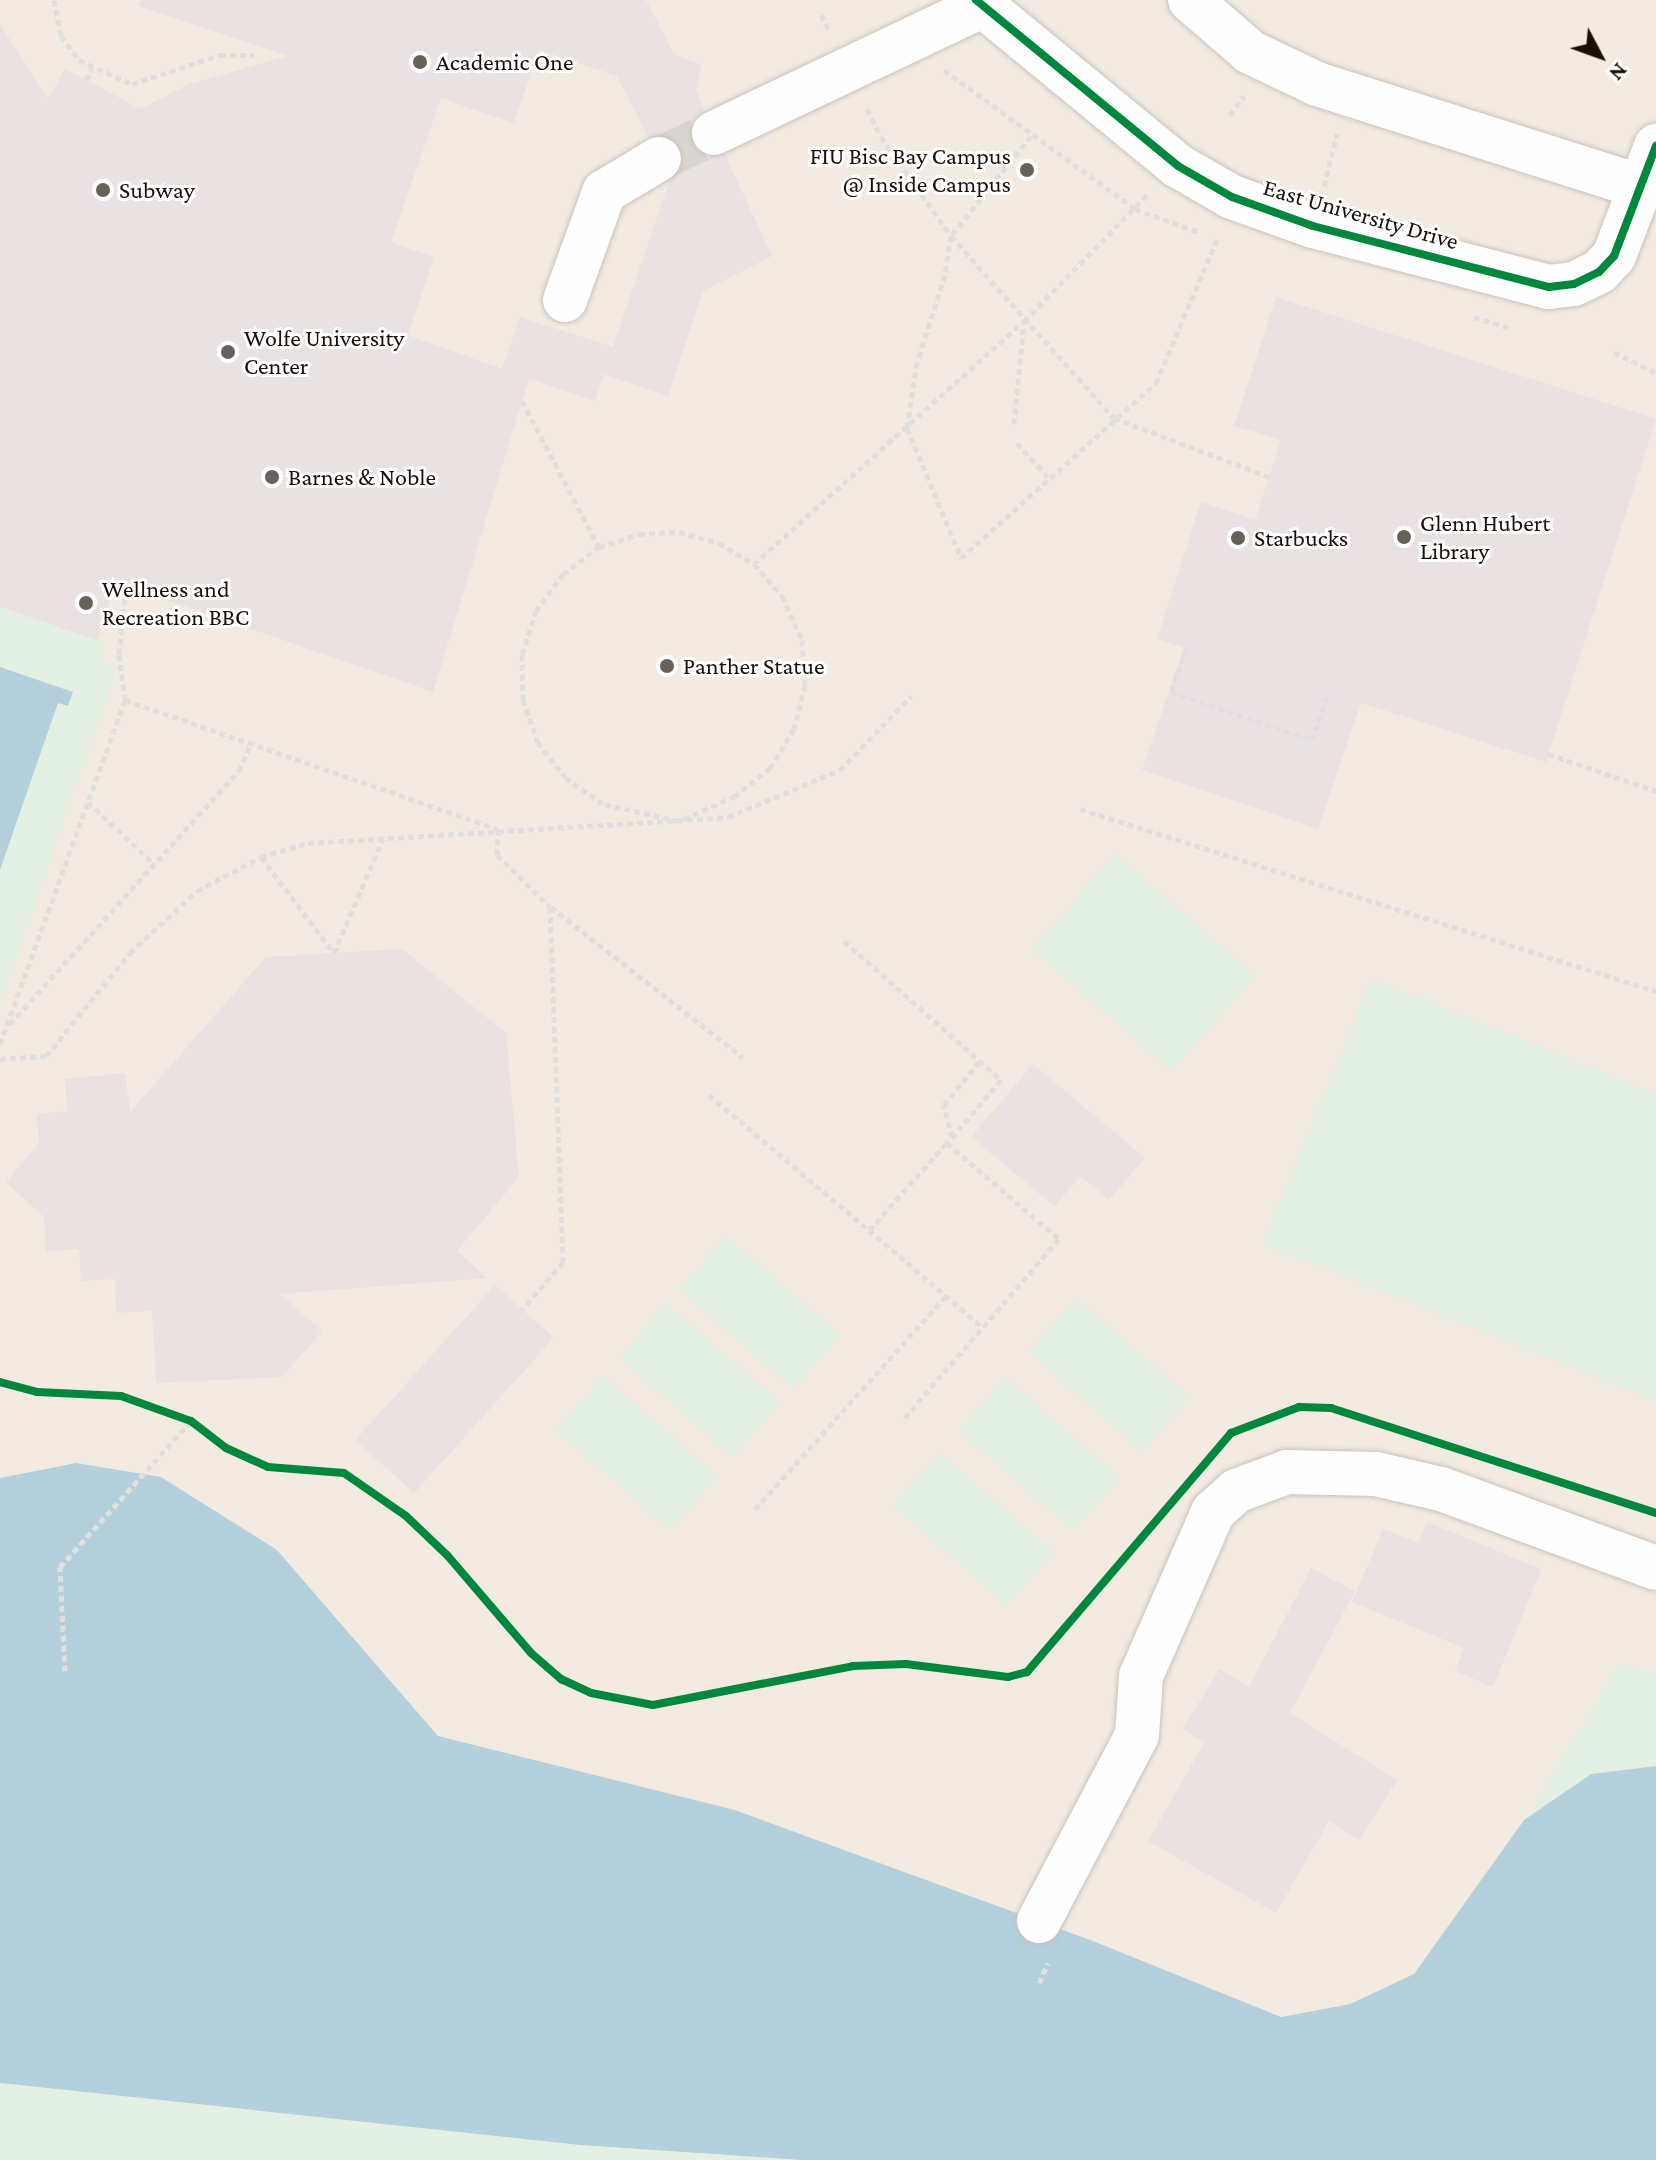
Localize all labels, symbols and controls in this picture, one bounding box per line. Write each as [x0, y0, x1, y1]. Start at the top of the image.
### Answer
north arrow [1560, 16, 1640, 96]
place label: Academic One [436, 48, 573, 76]
marker: Academic One [411, 53, 429, 71]
text: N [1604, 58, 1633, 86]
place label: FIU Bisc Bay Campus @ Inside Campus [810, 142, 1011, 198]
marker: FIU Bisc Bay Campus @ Inside Campus [1018, 161, 1036, 179]
street label: East University Drive [1260, 172, 1462, 256]
place label: Subway [119, 176, 195, 204]
marker: Subway [94, 181, 112, 199]
place label: Wolfe University Center [244, 324, 404, 380]
marker: Wolfe University Center [219, 343, 237, 361]
place label: Barnes & Noble [288, 463, 436, 491]
marker: Barnes & Noble [263, 468, 281, 486]
place label: Glenn Hubert Library [1420, 509, 1550, 565]
place label: Starbucks [1254, 524, 1348, 552]
marker: Glenn Hubert Library [1395, 528, 1413, 546]
marker: Starbucks [1229, 529, 1247, 547]
place label: Wellness and Recreation BBC [102, 575, 249, 631]
marker: Wellness and Recreation BBC [77, 594, 95, 612]
place label: Panther Statue [683, 652, 824, 680]
marker: Panther Statue [658, 657, 676, 675]

